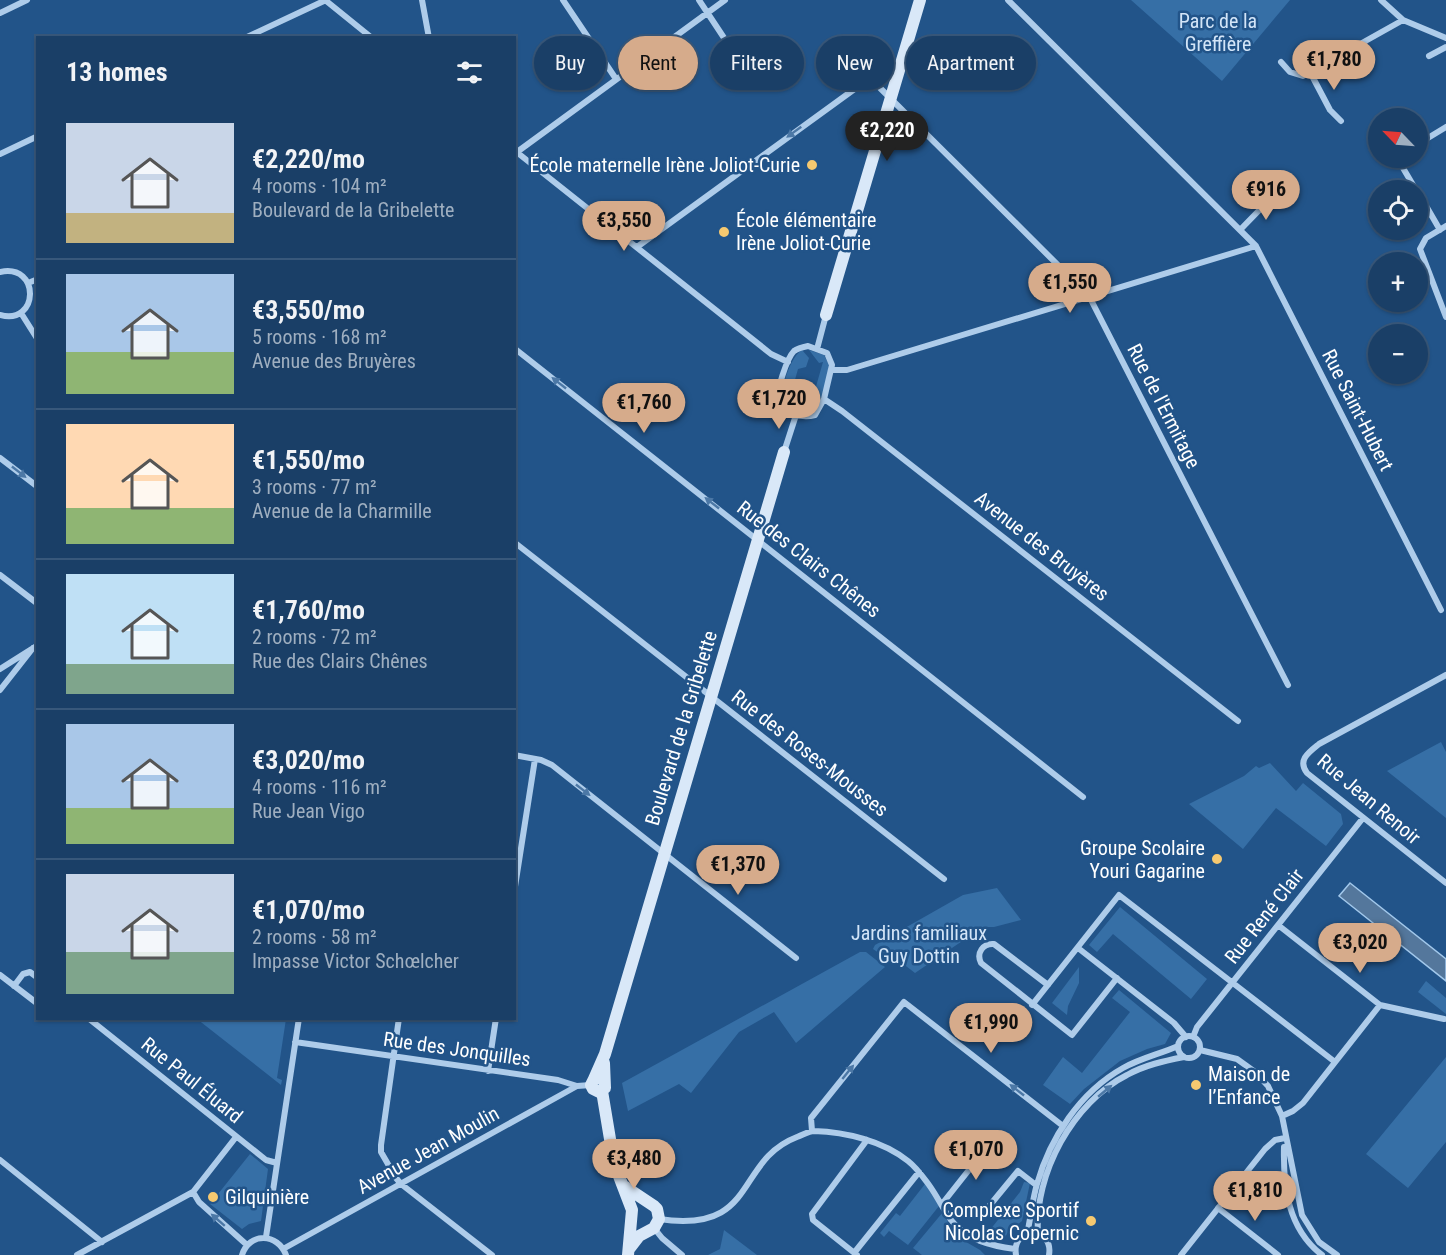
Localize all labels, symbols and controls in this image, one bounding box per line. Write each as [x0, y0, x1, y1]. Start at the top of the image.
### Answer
park label: Parc de la Greffière [1179, 9, 1257, 56]
chip: Buy [534, 36, 606, 90]
chip: Rent [618, 36, 698, 90]
chip: Filters [710, 36, 804, 90]
chip: New [816, 36, 894, 90]
chip: Apartment [906, 36, 1036, 90]
pin: €1,780 [1285, 40, 1383, 91]
text: €1,780 [1306, 47, 1362, 71]
icon: filters [453, 56, 486, 89]
text: 13 homes [66, 57, 168, 87]
north arrow [1368, 108, 1428, 168]
map controls [1368, 108, 1428, 384]
pin: €2,220 [838, 111, 936, 162]
text: €2,220 [859, 118, 915, 142]
one-way arrow [787, 126, 802, 138]
text: €2,220/mo [252, 144, 365, 174]
icon: home [114, 147, 186, 219]
place label: École maternelle Irène Joliot-Curie [529, 153, 800, 177]
marker: École maternelle Irène Joliot-Curie [805, 158, 819, 172]
pin: €916 [1230, 170, 1302, 221]
text: 4 rooms · 104 m² [252, 174, 387, 198]
text: €916 [1246, 177, 1286, 201]
button: locate [1368, 180, 1428, 240]
text: Boulevard de la Gribelette [252, 198, 454, 222]
pin: €3,550 [575, 201, 673, 252]
text: €3,550 [596, 208, 652, 232]
place label: École élémentaire Irène Joliot-Curie [736, 208, 876, 255]
marker: École élémentaire Irène Joliot-Curie [717, 225, 731, 239]
button: + [1368, 252, 1428, 312]
pin: €1,550 [1021, 263, 1119, 314]
text: €1,550 [1042, 270, 1098, 294]
text: €3,550/mo [252, 295, 365, 325]
icon: home [114, 298, 186, 370]
button: − [1368, 324, 1428, 384]
text: 5 rooms · 168 m² [252, 325, 387, 349]
street label: Rue de l'Ermitage [1122, 340, 1206, 472]
street label: Rue Saint-Hubert [1317, 345, 1399, 475]
text: Avenue des Bruyères [252, 349, 416, 373]
one-way arrow [551, 376, 567, 389]
pin: €1,720 [730, 379, 828, 430]
pin: €1,760 [595, 383, 693, 434]
text: €1,720 [751, 386, 807, 410]
text: €1,760 [616, 390, 672, 414]
text: €1,550/mo [252, 445, 365, 475]
icon: home [114, 448, 186, 520]
one-way arrow [11, 466, 27, 479]
text: 3 rooms · 77 m² [252, 475, 377, 499]
street label: Avenue des Bruyères [970, 486, 1114, 606]
street label: Rue des Clairs Chênes [732, 495, 886, 623]
one-way arrow [705, 498, 720, 510]
text: Avenue de la Charmille [252, 499, 432, 523]
text: €1,760/mo [252, 595, 365, 625]
icon: home [114, 598, 186, 670]
text: 2 rooms · 72 m² [252, 625, 377, 649]
street label: Boulevard de la Gribelette [640, 628, 722, 828]
text: Rue des Clairs Chênes [252, 649, 428, 673]
street label: Rue des Roses-Mousses [727, 684, 893, 822]
text: €3,020/mo [252, 745, 365, 775]
icon: home [114, 748, 186, 820]
street label: Rue Jean Renoir [1312, 749, 1426, 849]
text: 4 rooms · 116 m² [252, 775, 387, 799]
one-way arrow [576, 783, 591, 795]
text: Rue Jean Vigo [252, 799, 365, 823]
place label: Groupe Scolaire Youri Gagarine [1080, 836, 1205, 883]
pin: €1,370 [689, 845, 787, 896]
text: €1,370 [710, 852, 766, 876]
marker: Groupe Scolaire Youri Gagarine [1210, 852, 1224, 866]
street label: Rue René Clair [1219, 864, 1309, 968]
text: €1,070/mo [252, 895, 365, 925]
icon: home [114, 898, 186, 970]
park label: Jardins familiaux Guy Dottin [851, 921, 987, 968]
pin: €3,020 [1311, 923, 1409, 974]
text: 2 rooms · 58 m² [252, 925, 377, 949]
text: €3,020 [1332, 930, 1388, 954]
text: Impasse Victor Schœlcher [252, 949, 459, 973]
pin: €1,990 [942, 1003, 1040, 1054]
text: €1,990 [963, 1010, 1019, 1034]
street label: Rue des Jonquilles [382, 1027, 532, 1071]
street label: Rue Paul Éluard [137, 1032, 247, 1128]
place label: Maison de l’Enfance [1208, 1062, 1290, 1109]
one-way arrow [841, 1065, 853, 1080]
marker: Maison de l’Enfance [1189, 1078, 1203, 1092]
one-way arrow [1010, 1084, 1025, 1096]
one-way arrow [1097, 1085, 1112, 1097]
street label: Avenue Jean Moulin [353, 1101, 503, 1199]
pin: €1,070 [927, 1130, 1025, 1181]
text: €1,070 [948, 1137, 1004, 1161]
pin: €3,480 [585, 1139, 683, 1190]
text: €3,480 [606, 1146, 662, 1170]
pin: €1,810 [1206, 1171, 1304, 1222]
text: €1,810 [1227, 1178, 1283, 1202]
place label: Gilquinière [225, 1185, 309, 1209]
marker: Gilquinière [206, 1190, 220, 1204]
place label: Complexe Sportif Nicolas Copernic [942, 1198, 1080, 1245]
one-way arrow [211, 1213, 226, 1227]
marker: Complexe Sportif Nicolas Copernic [1084, 1214, 1098, 1228]

